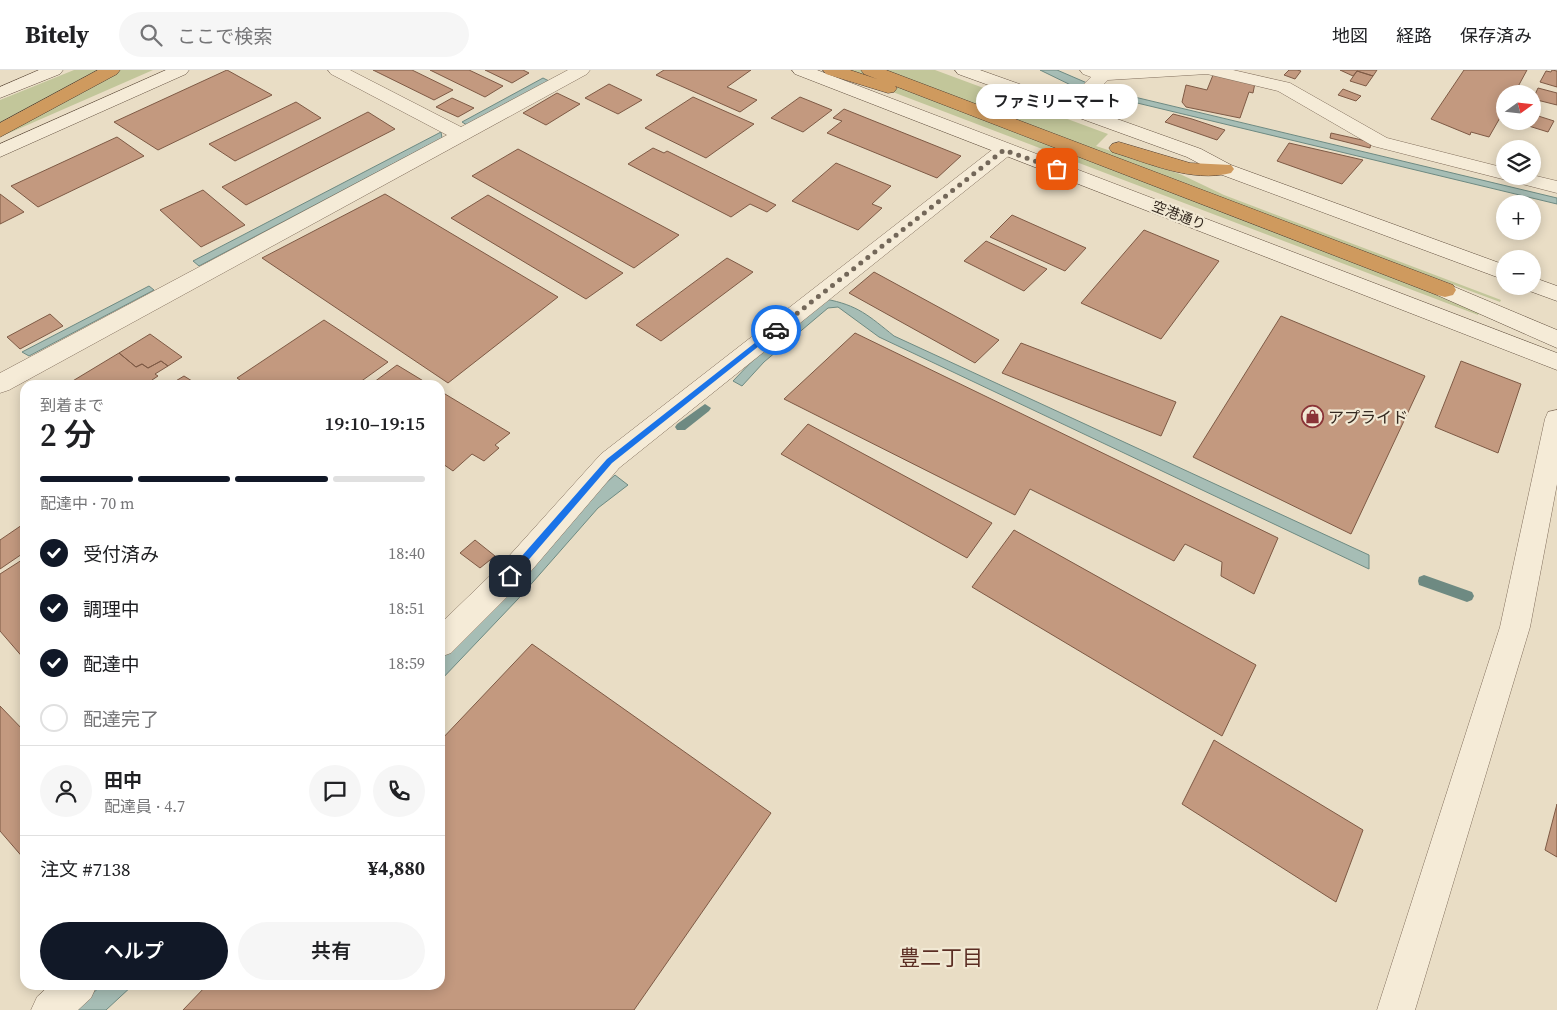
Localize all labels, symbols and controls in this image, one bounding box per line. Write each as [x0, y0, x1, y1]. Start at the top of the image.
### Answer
search box [119, 12, 469, 57]
text: Bitely [25, 18, 89, 51]
icon: search [137, 21, 165, 49]
text: ここで検索 [177, 23, 272, 49]
text: 地図 [1332, 23, 1368, 48]
text: 経路 [1396, 23, 1432, 48]
text: 保存済み [1460, 23, 1532, 48]
callout: ファミリーマート [976, 84, 1138, 119]
north arrow [1496, 85, 1541, 130]
map controls [1496, 85, 1541, 295]
text: ファミリーマート [993, 90, 1121, 112]
button: layers [1496, 140, 1541, 185]
pin [1036, 148, 1078, 190]
icon: bag [1043, 155, 1071, 183]
button: + [1496, 195, 1541, 240]
street label: 空港通り [1149, 196, 1209, 234]
button: − [1496, 250, 1541, 295]
courier [751, 305, 801, 355]
icon: car [762, 316, 790, 344]
text: 到着まで [40, 394, 104, 416]
shop icon: アプライド [1300, 405, 1324, 429]
place label: アプライド [1328, 406, 1408, 428]
text: 19:10–19:15 [325, 410, 425, 436]
text: 2 分 [40, 413, 96, 457]
text: 配達中 · 70 m [40, 492, 134, 514]
icon: check [40, 539, 68, 567]
text: 受付済み [83, 541, 159, 567]
text: 18:40 [388, 542, 425, 564]
pin [489, 555, 531, 597]
icon: home [496, 562, 524, 590]
icon: check [40, 594, 68, 622]
text: 調理中 [83, 596, 140, 622]
text: 18:51 [388, 597, 425, 619]
icon: check [40, 649, 68, 677]
text: 配達中 [83, 651, 140, 677]
text: 18:59 [388, 652, 425, 674]
text: 配達完了 [83, 706, 159, 732]
button: person [40, 765, 92, 817]
button: chat [309, 765, 361, 817]
button: phone [373, 765, 425, 817]
text: 田中 [104, 767, 142, 793]
text: 配達員 · 4.7 [104, 795, 185, 817]
text: ¥4,880 [368, 855, 425, 881]
text: 注文 #7138 [40, 856, 130, 882]
button: ヘルプ [40, 922, 228, 980]
button: 共有 [238, 922, 425, 980]
district label: 豊二丁目 [899, 943, 983, 972]

